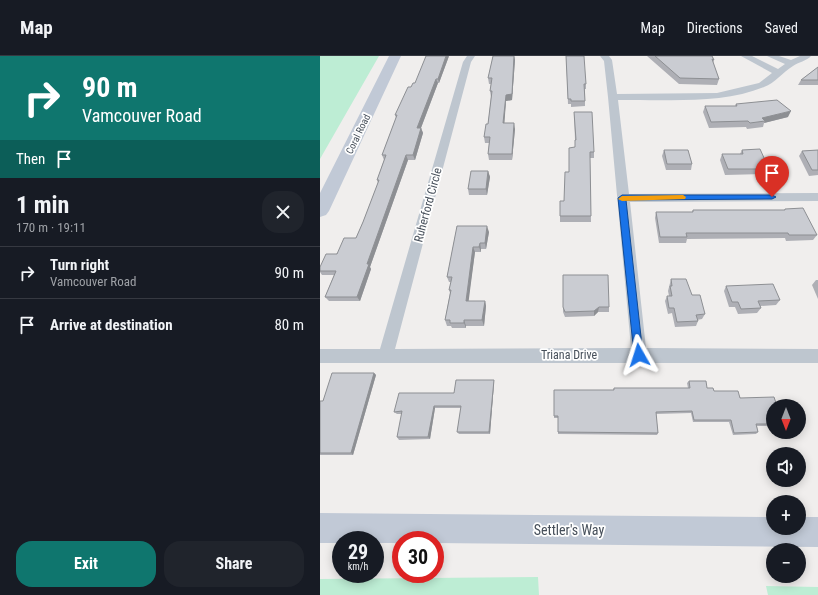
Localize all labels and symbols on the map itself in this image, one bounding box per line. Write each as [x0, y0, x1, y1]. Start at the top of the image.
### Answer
street label: Coral Road [344, 112, 372, 156]
pin [755, 156, 789, 197]
street label: Ruherford Circle [411, 166, 445, 244]
position arrow [618, 334, 660, 376]
street label: Triana Drive [541, 348, 597, 362]
north arrow [766, 399, 806, 439]
street label: Settler's Way [534, 522, 604, 538]
speed limit sign: 30 [392, 531, 444, 583]

